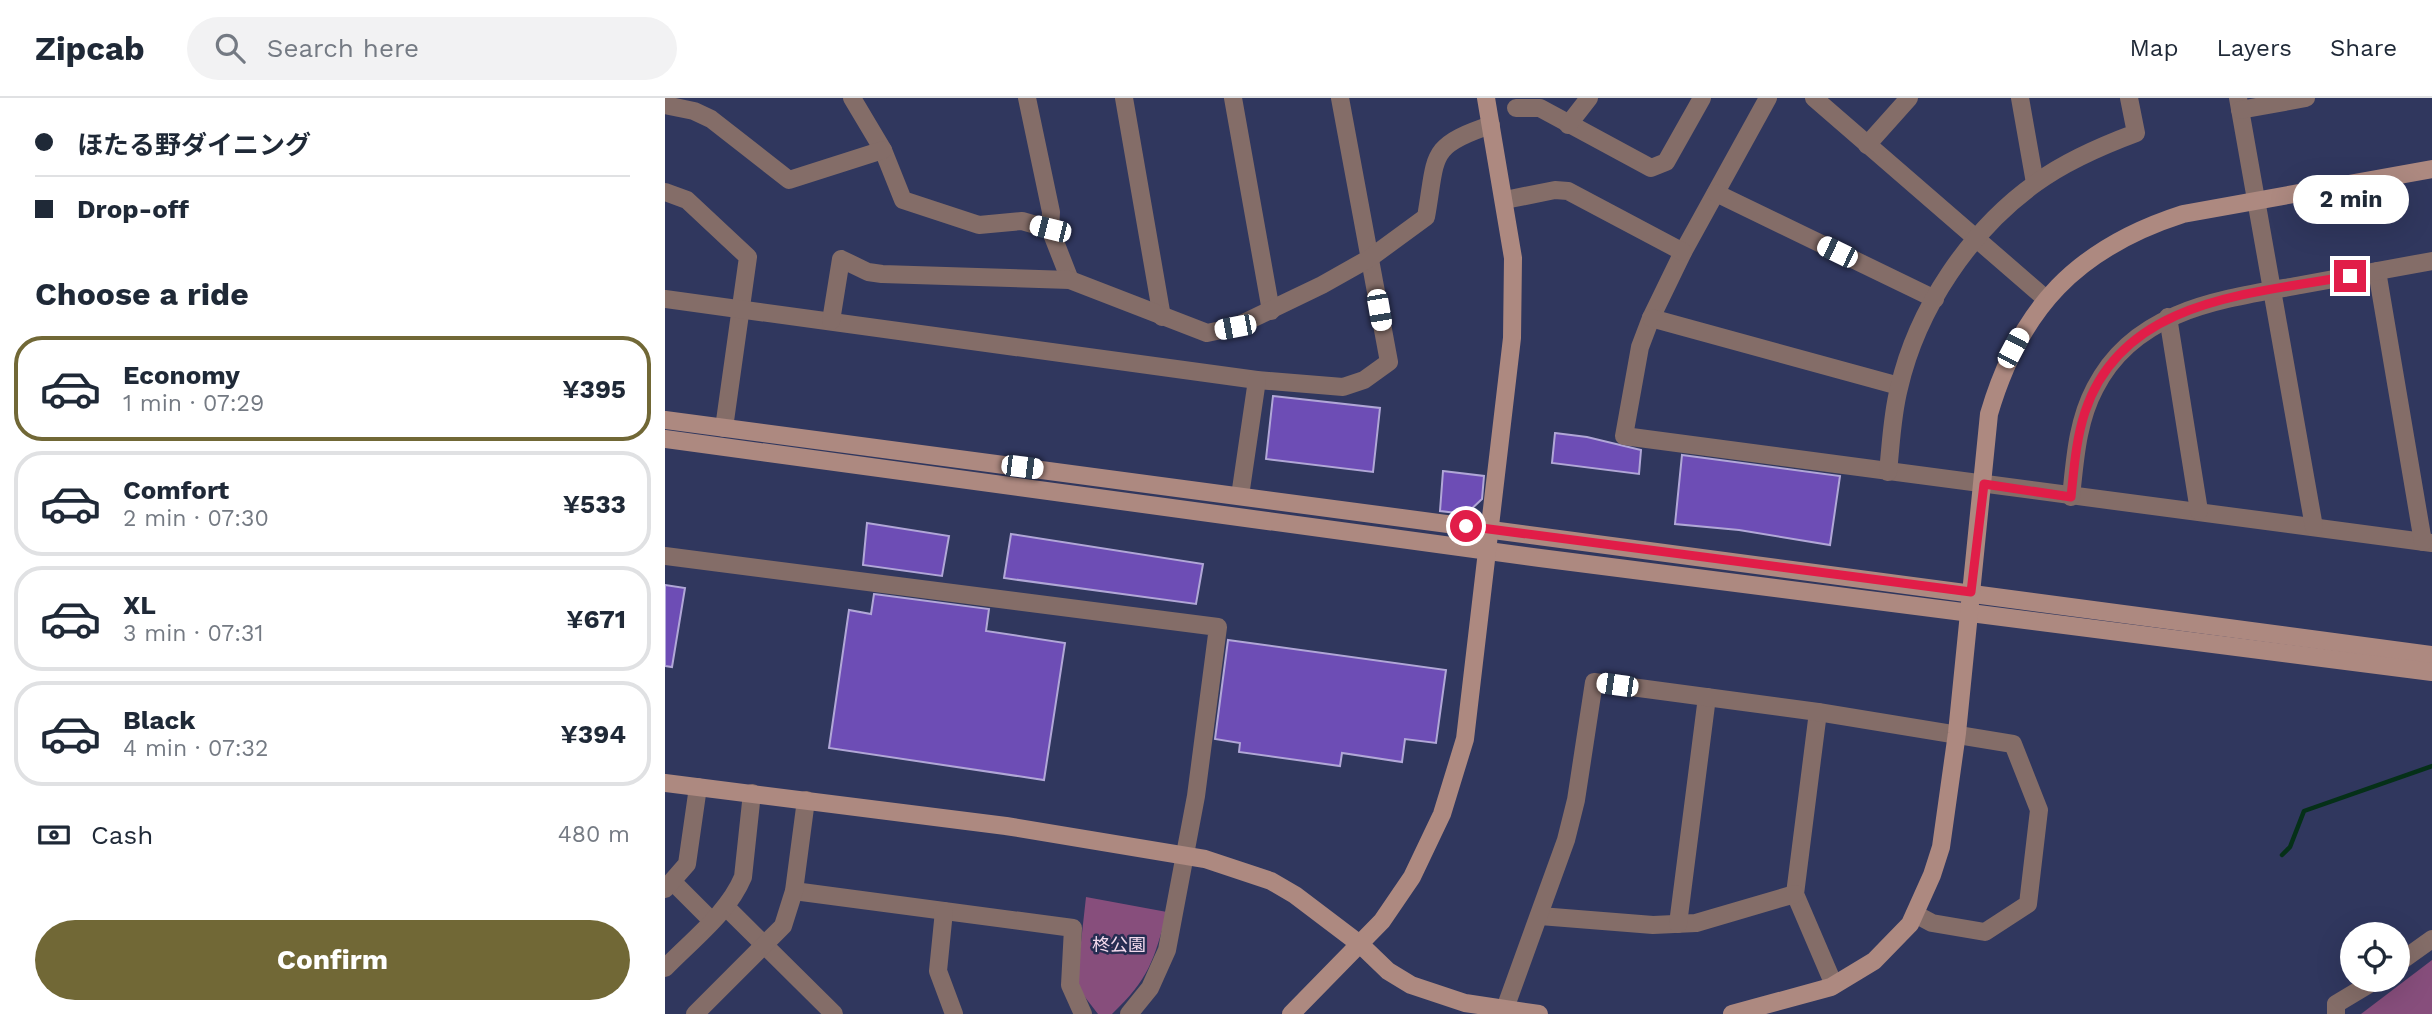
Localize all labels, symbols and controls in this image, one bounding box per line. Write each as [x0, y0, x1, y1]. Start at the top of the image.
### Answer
search box [187, 17, 677, 80]
text: Zipcab [35, 29, 145, 68]
icon: search [211, 29, 249, 67]
text: Search here [267, 33, 419, 63]
text: Map [2130, 34, 2178, 62]
text: Layers [2216, 34, 2292, 62]
text: Share [2330, 34, 2397, 62]
text: ほたる野ダイニング [77, 130, 311, 160]
callout: 2 min [2292, 174, 2408, 223]
text: 2 min [2320, 186, 2382, 213]
text: Drop-off [77, 194, 189, 224]
car [1028, 214, 1073, 244]
car [1814, 233, 1861, 271]
route end [2334, 260, 2366, 292]
text: Choose a ride [35, 275, 249, 313]
car [1366, 287, 1393, 333]
car [1213, 313, 1258, 341]
car [1994, 325, 2033, 371]
icon: car [39, 357, 102, 420]
text: Economy [123, 360, 240, 390]
text: ¥395 [562, 374, 626, 404]
text: 1 min · 07:29 [123, 390, 264, 417]
car [1000, 454, 1045, 480]
icon: car [39, 472, 102, 535]
text: Comfort [123, 475, 229, 505]
text: ¥533 [563, 489, 626, 519]
text: 2 min · 07:30 [123, 505, 269, 532]
route start [1450, 510, 1482, 542]
icon: car [39, 587, 102, 650]
text: XL [123, 590, 156, 620]
text: ¥671 [566, 604, 626, 634]
text: 3 min · 07:31 [123, 620, 263, 647]
car [1595, 672, 1640, 698]
icon: car [39, 702, 102, 765]
text: Black [123, 705, 195, 735]
text: ¥394 [560, 719, 626, 749]
text: 4 min · 07:32 [123, 735, 268, 762]
icon: cash [35, 816, 73, 854]
text: Cash [91, 820, 153, 850]
text: 480 m [558, 821, 630, 848]
button: Confirm [35, 920, 630, 1000]
map controls [2340, 922, 2410, 992]
button: locate [2340, 922, 2410, 992]
park label: 柊公園 [1092, 934, 1146, 955]

